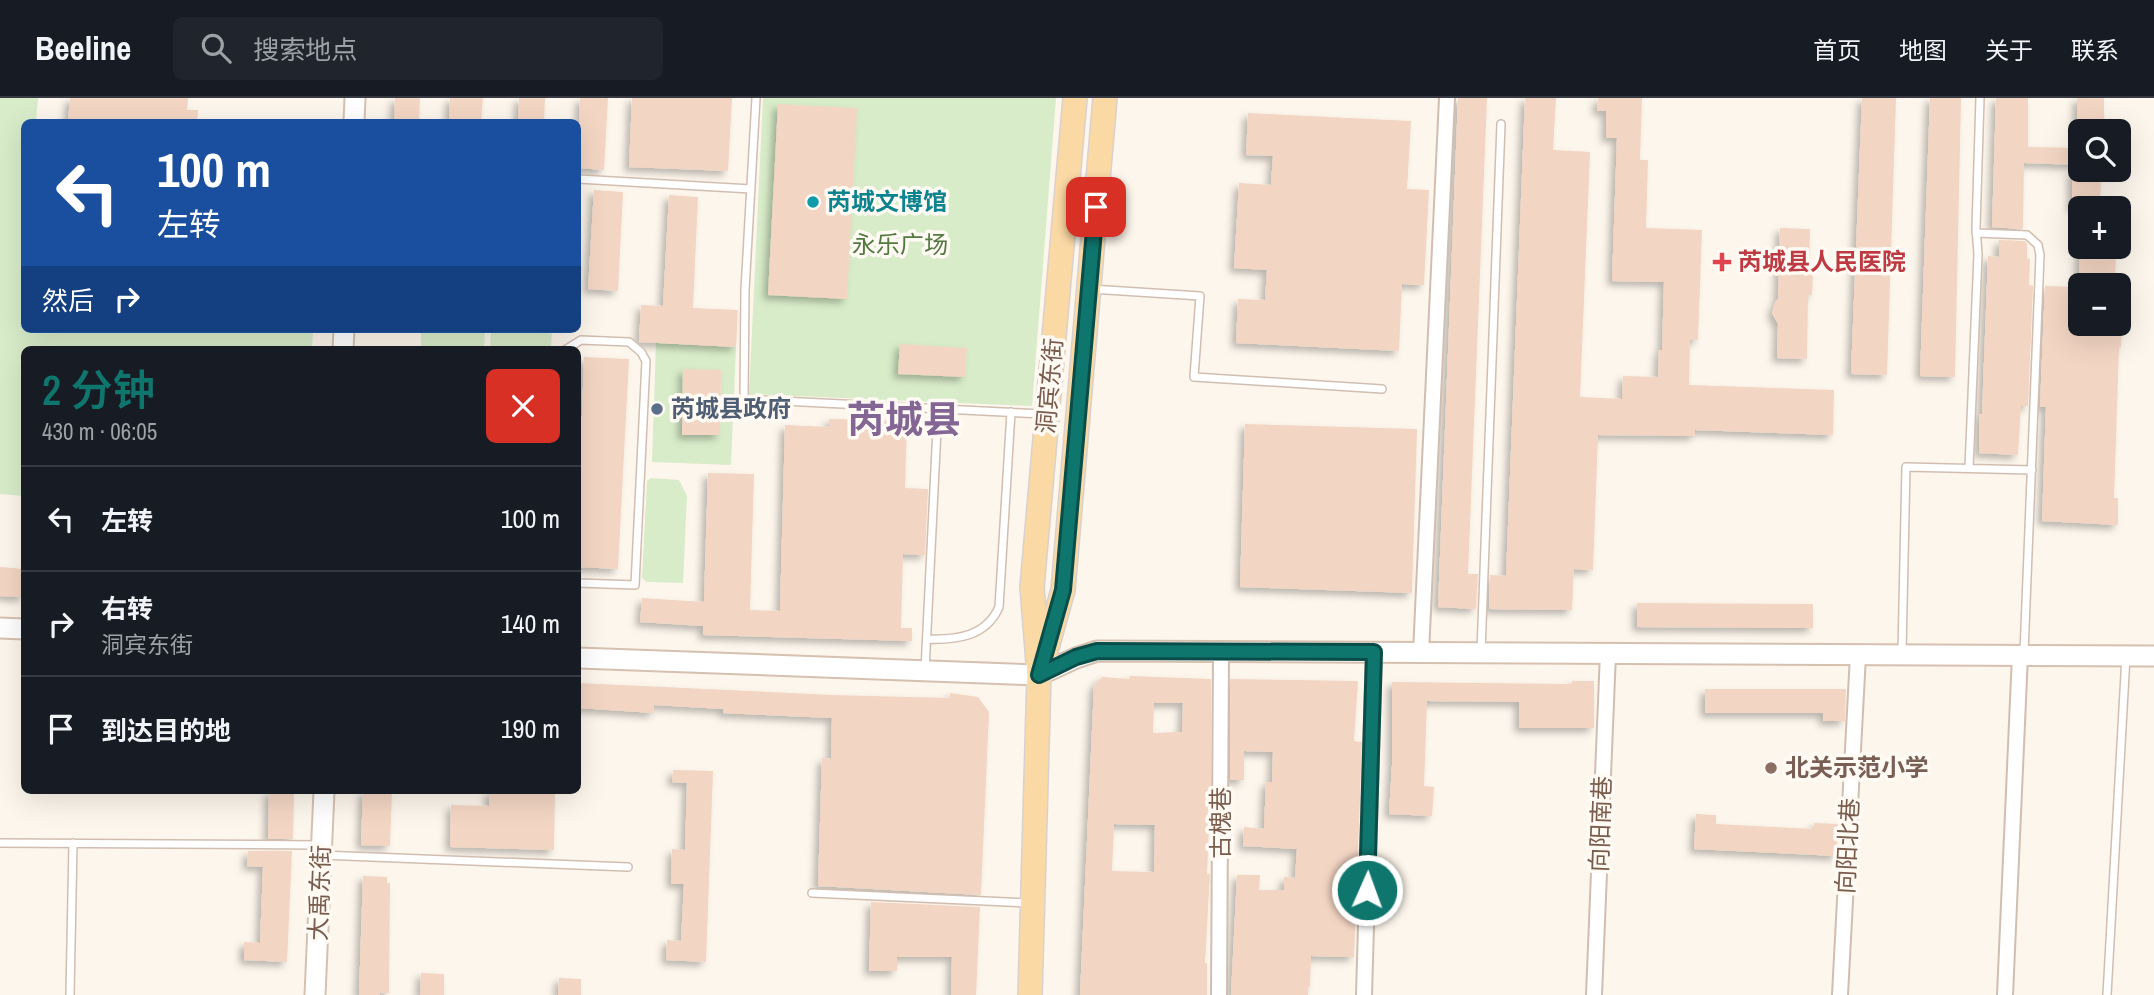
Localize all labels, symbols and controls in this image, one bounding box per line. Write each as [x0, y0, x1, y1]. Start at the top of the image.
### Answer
search box [173, 17, 663, 80]
text: Beeline [35, 26, 131, 70]
icon: search [197, 29, 235, 67]
text: 搜索地点 [253, 32, 357, 67]
text: 首页 [1813, 34, 1861, 66]
text: 地图 [1899, 34, 1947, 66]
text: 关于 [1985, 34, 2033, 66]
text: 联系 [2071, 34, 2119, 66]
map controls [2068, 119, 2131, 336]
button: search [2068, 119, 2131, 182]
text: 100 m [157, 136, 271, 202]
icon: left [42, 147, 133, 238]
pin [1066, 177, 1126, 237]
place label: 芮城文博馆 [827, 185, 947, 217]
icon: arrive [1077, 188, 1115, 226]
marker: 芮城文博馆 [805, 194, 821, 210]
button: + [2068, 196, 2131, 259]
text: 左转 [157, 203, 221, 246]
park label: 永乐广场 [852, 228, 948, 260]
place label: 芮城县人民医院 [1738, 245, 1906, 277]
marker: 芮城县人民医院 [1712, 252, 1732, 272]
button: − [2068, 273, 2131, 336]
icon: right [108, 280, 146, 318]
text: 然后 [42, 283, 94, 318]
street label: 洞宾东街 [1029, 337, 1069, 435]
text: 2 分钟 [42, 362, 155, 418]
button: close [486, 369, 560, 443]
place label: 芮城县政府 [671, 392, 791, 424]
district label: 芮城县 [847, 394, 961, 445]
marker: 芮城县政府 [649, 401, 665, 417]
text: 430 m · 06:05 [42, 416, 157, 447]
icon: left [42, 500, 80, 538]
text: 100 m [501, 501, 560, 536]
text: 左转 [101, 503, 153, 538]
text: 右转 [101, 591, 153, 626]
icon: right [42, 605, 80, 643]
text: 140 m [501, 606, 560, 641]
text: 洞宾东街 [101, 629, 193, 660]
icon: arrive [42, 710, 80, 748]
text: 190 m [501, 711, 560, 746]
text: 到达目的地 [101, 713, 231, 748]
place label: 北关示范小学 [1785, 751, 1929, 783]
marker: 北关示范小学 [1763, 760, 1779, 776]
street label: 向阳南巷 [1582, 775, 1618, 872]
street label: 古槐巷 [1204, 787, 1236, 859]
street label: 向阳北巷 [1829, 797, 1865, 895]
street label: 大禹东街 [301, 844, 337, 941]
position arrow [1330, 853, 1404, 927]

